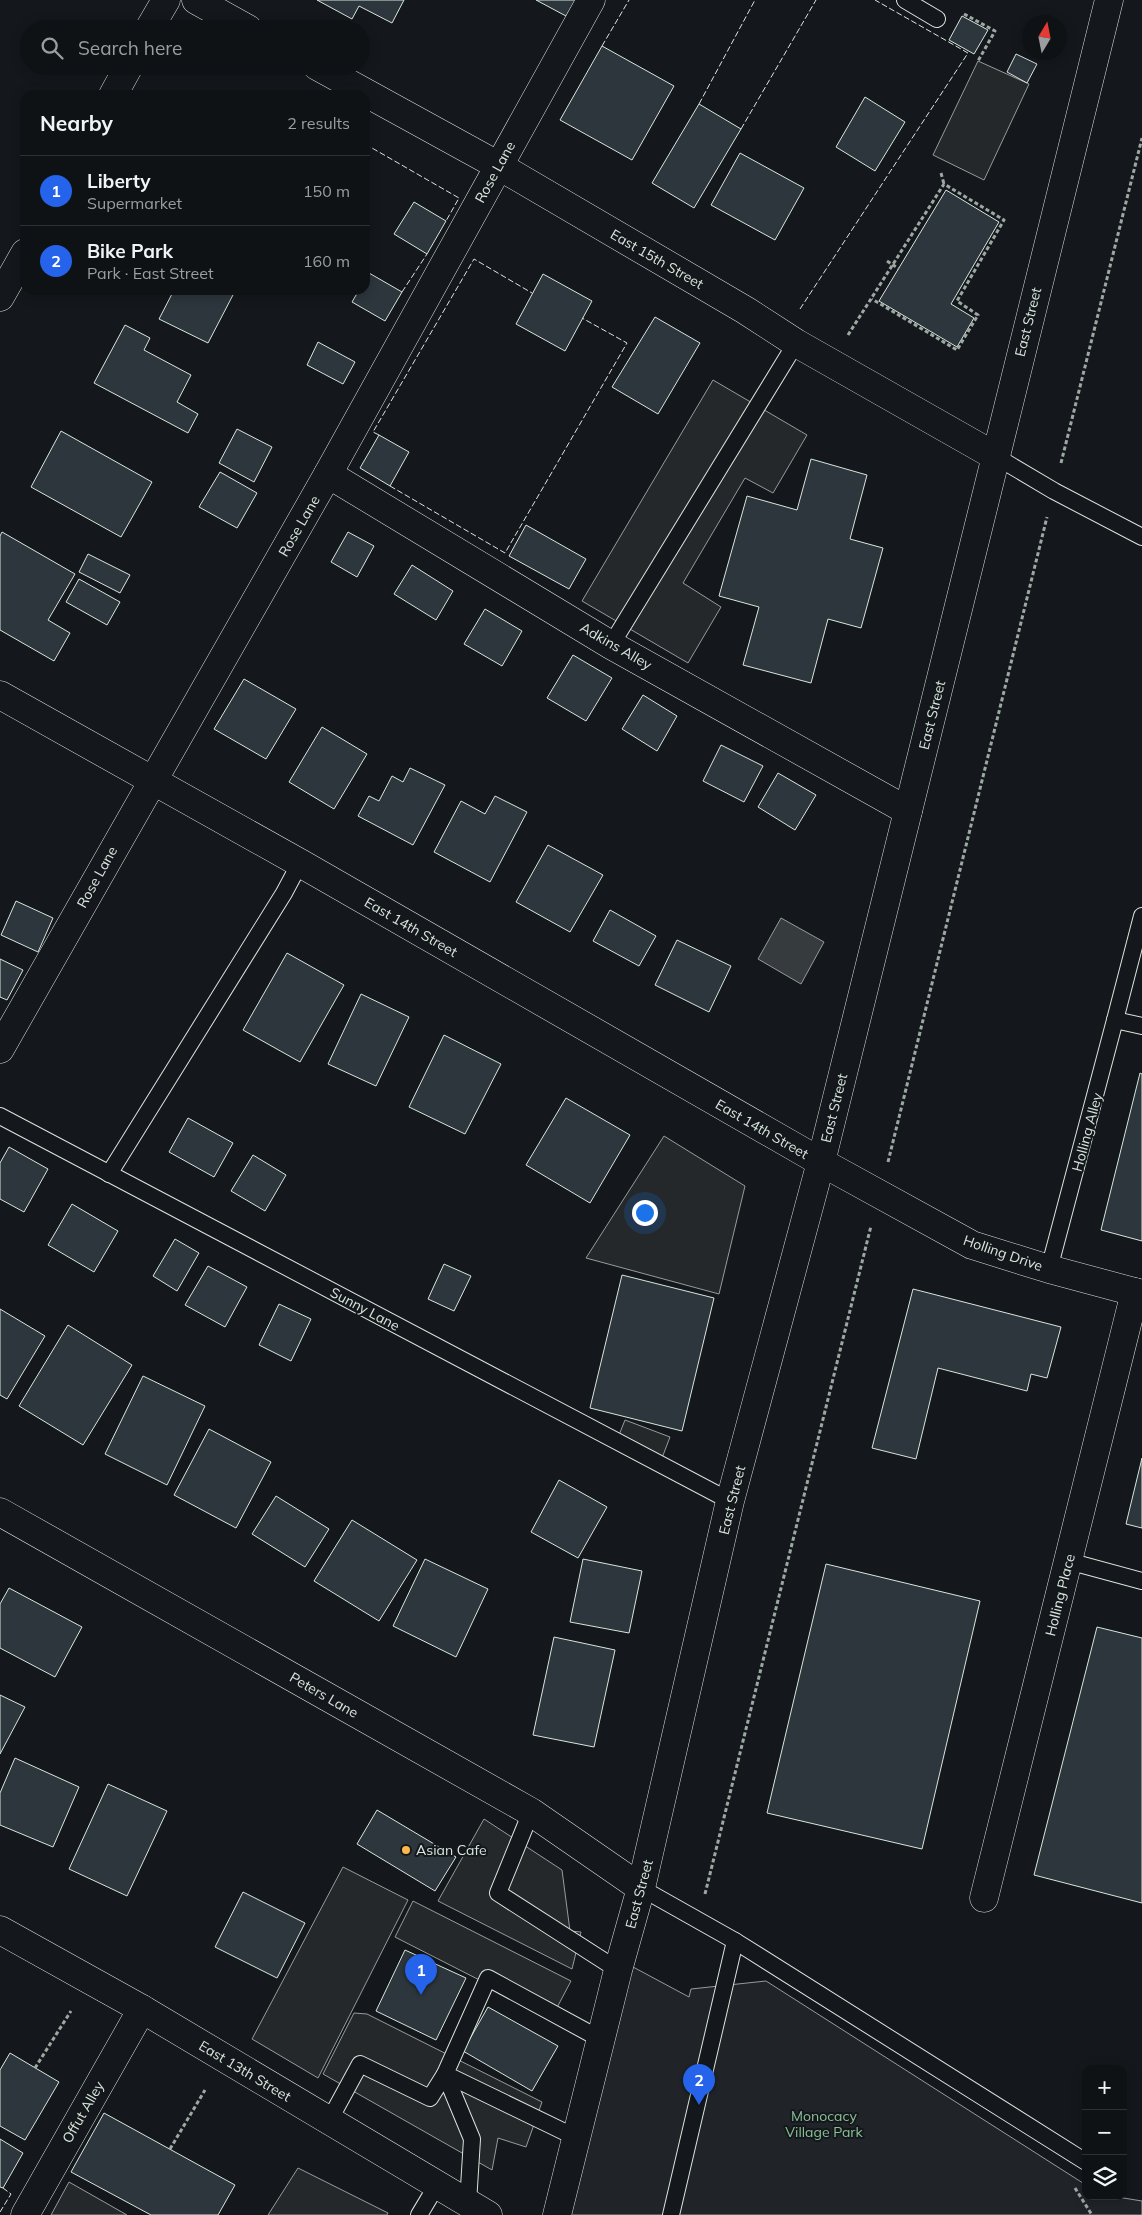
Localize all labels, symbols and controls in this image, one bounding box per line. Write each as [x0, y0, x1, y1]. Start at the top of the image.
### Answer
north arrow [1022, 15, 1067, 60]
search box [20, 20, 370, 75]
icon: search [38, 34, 66, 62]
text: Search here [78, 36, 182, 60]
text: Nearby [40, 110, 113, 136]
text: 2 results [287, 113, 350, 133]
street label: Rose Lane [471, 138, 519, 206]
text: Liberty [87, 169, 150, 193]
text: 1 [51, 181, 61, 201]
text: 150 m [303, 181, 350, 201]
text: Supermarket [87, 193, 182, 213]
street label: East 15th Street [607, 225, 707, 293]
text: Bike Park [87, 239, 173, 263]
text: 2 [51, 251, 61, 271]
text: 160 m [303, 251, 350, 271]
text: Park · East Street [87, 263, 214, 283]
street label: East Street [1011, 285, 1045, 358]
street label: Rose Lane [274, 492, 324, 560]
street label: Adkins Alley [577, 618, 656, 674]
street label: East Street [915, 678, 949, 751]
street label: Rose Lane [73, 843, 121, 911]
street label: East 14th Street [361, 893, 461, 961]
street label: East Street [817, 1071, 851, 1144]
street label: Holling Alley [1068, 1090, 1106, 1173]
street label: East 14th Street [712, 1095, 812, 1163]
your location [632, 1200, 658, 1226]
street label: Holling Drive [961, 1231, 1045, 1275]
street label: Sunny Lane [327, 1283, 403, 1335]
street label: East Street [715, 1463, 749, 1536]
street label: Holling Place [1041, 1552, 1079, 1638]
street label: Peters Lane [286, 1668, 362, 1722]
place label: Asian Cafe [416, 1841, 487, 1859]
marker: Asian Cafe [400, 1844, 412, 1856]
street label: East Street [621, 1857, 657, 1930]
pin: 1 [405, 1954, 437, 1995]
street label: East 13th Street [196, 2036, 294, 2106]
pin: 2 [683, 2064, 715, 2105]
map controls [1082, 2065, 1127, 2200]
button: + [1082, 2065, 1127, 2110]
street label: Offut Alley [58, 2077, 108, 2146]
park label: Monocacy Village Park [785, 2107, 863, 2141]
button: − [1082, 2110, 1127, 2155]
button: layers [1082, 2155, 1127, 2200]

